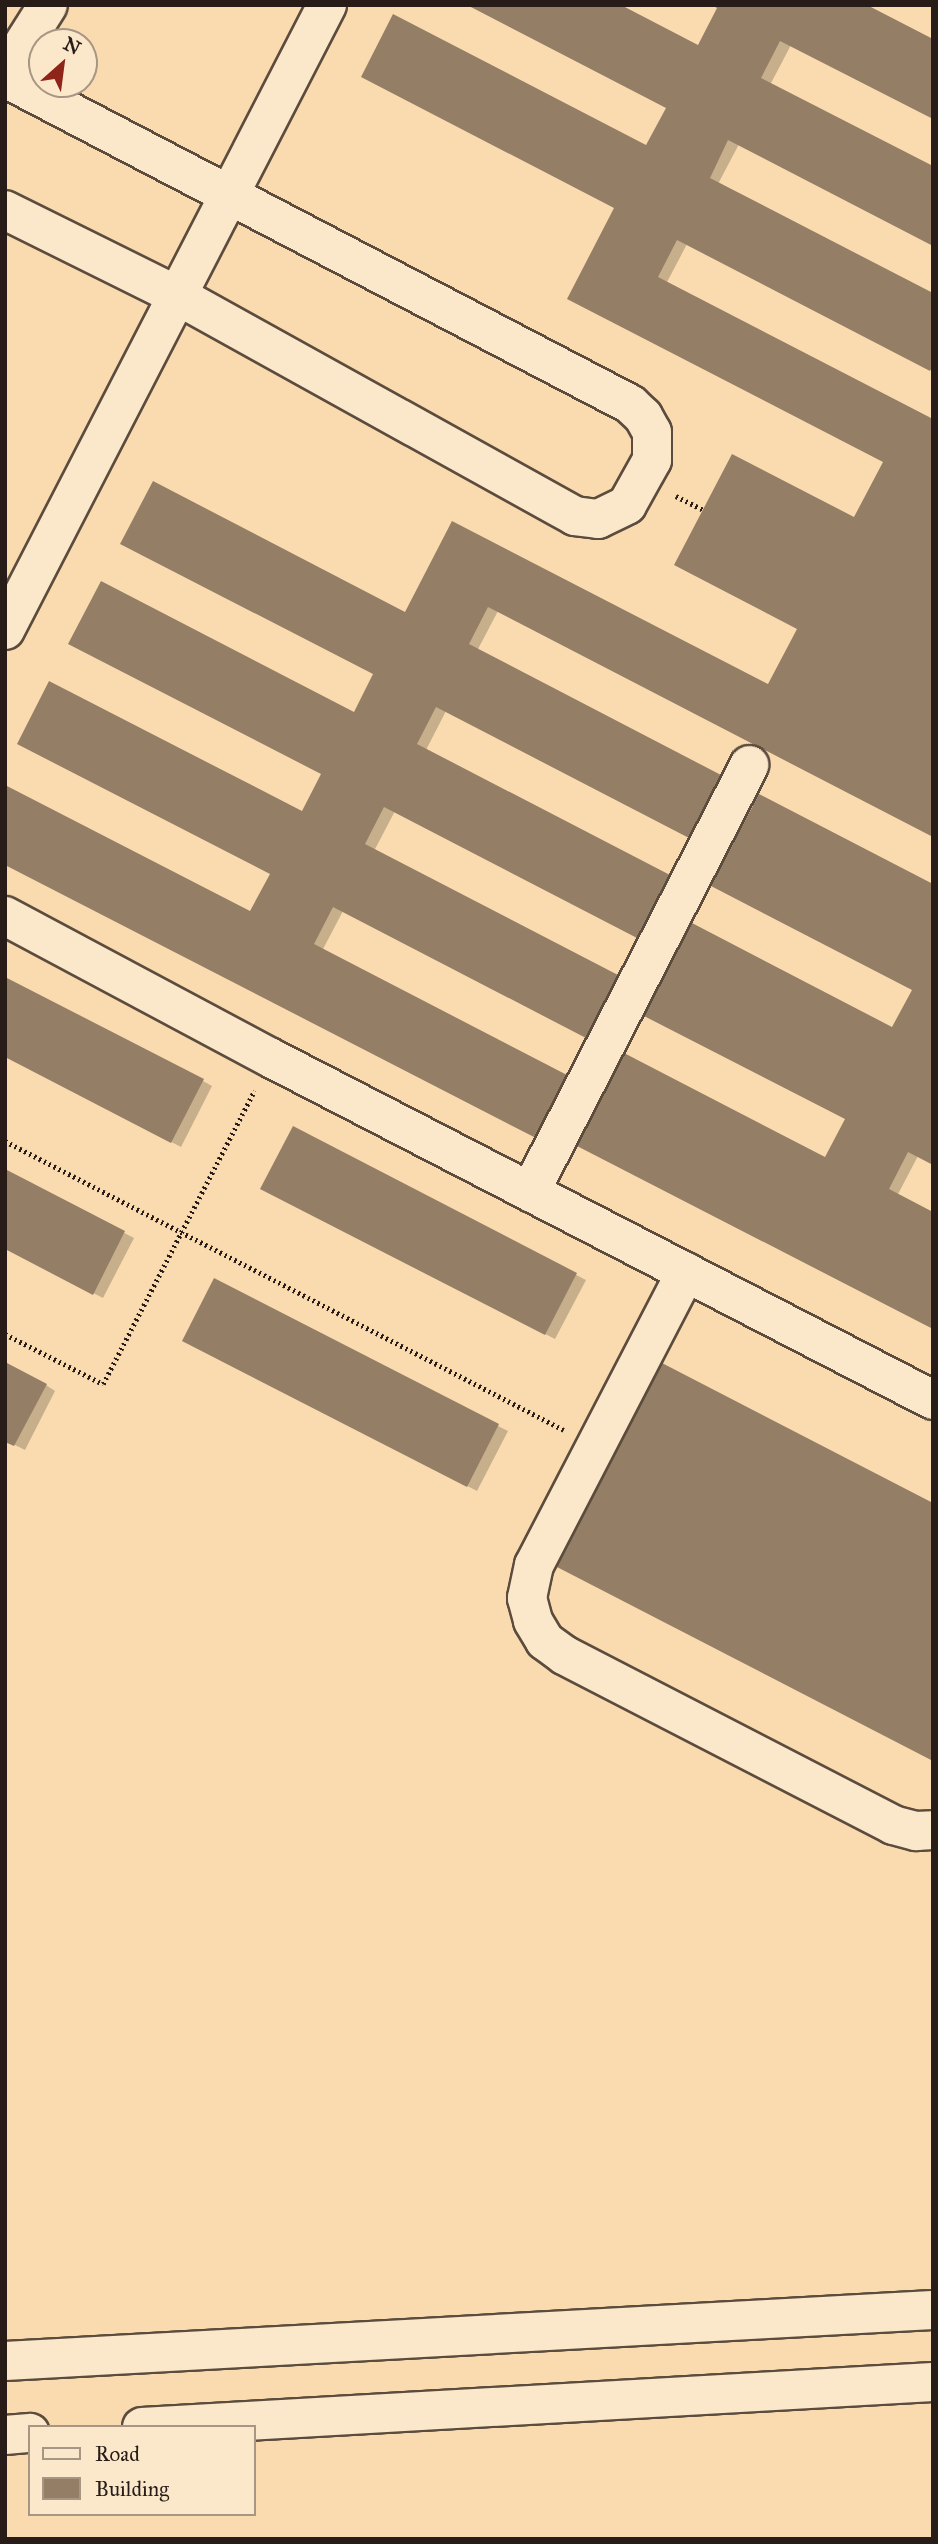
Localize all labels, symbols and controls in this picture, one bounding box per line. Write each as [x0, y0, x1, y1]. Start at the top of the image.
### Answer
north arrow [28, 28, 98, 98]
text: N [60, 32, 85, 60]
legend [28, 2425, 256, 2516]
text: Road [95, 2441, 140, 2467]
text: Building [95, 2476, 169, 2502]

